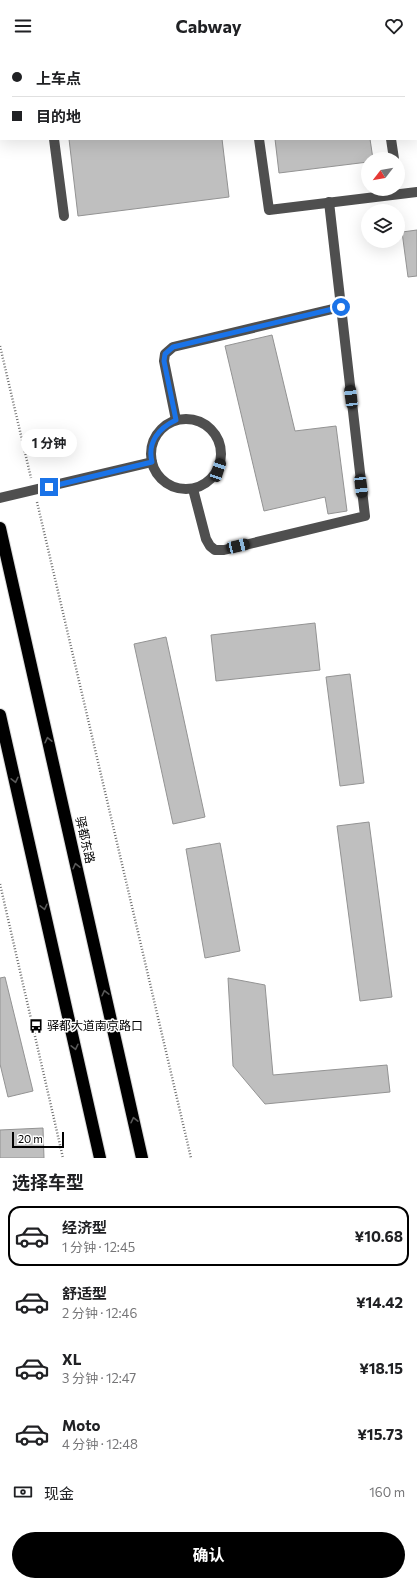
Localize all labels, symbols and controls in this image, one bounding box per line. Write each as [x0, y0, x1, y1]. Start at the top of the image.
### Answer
icon: menu [12, 15, 34, 37]
text: Cabway [175, 15, 242, 37]
icon: heart [383, 15, 405, 37]
text: 上车点 [36, 69, 81, 87]
text: 目的地 [36, 107, 81, 125]
north arrow [361, 152, 405, 196]
map controls [361, 152, 405, 248]
button: layers [361, 204, 405, 248]
route start [332, 298, 350, 316]
car [344, 384, 358, 410]
callout: 1 分钟 [21, 429, 77, 457]
text: 1 分钟 [32, 435, 66, 451]
car [209, 457, 227, 483]
car [354, 473, 368, 499]
route end [40, 478, 58, 496]
car [225, 537, 251, 555]
one-way arrow [44, 736, 52, 743]
one-way arrow [10, 777, 18, 783]
street label: 驿都东路 [74, 815, 98, 865]
one-way arrow [73, 863, 81, 870]
one-way arrow [39, 904, 47, 910]
one-way arrow [101, 990, 109, 996]
bus stop icon: 驿都大道南京路口 [28, 1018, 44, 1034]
place label: 驿都大道南京路口 [47, 1018, 143, 1032]
one-way arrow [71, 1044, 79, 1050]
one-way arrow [130, 1117, 138, 1123]
scale bar [12, 1130, 64, 1149]
text: 20 m [18, 1132, 43, 1145]
text: 选择车型 [12, 1171, 84, 1193]
icon: car [14, 1218, 50, 1254]
text: 经济型 [62, 1218, 107, 1236]
text: ¥10.68 [355, 1227, 403, 1245]
text: 1 分钟 · 12:45 [62, 1239, 135, 1255]
icon: car [14, 1284, 50, 1320]
text: 舒适型 [62, 1284, 107, 1302]
text: ¥14.42 [356, 1293, 403, 1311]
text: 2 分钟 · 12:46 [62, 1305, 137, 1321]
icon: car [14, 1350, 50, 1386]
text: XL [62, 1350, 81, 1368]
text: ¥18.15 [359, 1359, 403, 1377]
text: 3 分钟 · 12:47 [62, 1370, 136, 1386]
icon: car [14, 1416, 50, 1452]
text: Moto [62, 1416, 101, 1434]
text: ¥15.73 [357, 1425, 403, 1443]
text: 4 分钟 · 12:48 [62, 1436, 138, 1452]
icon: cash [12, 1481, 34, 1503]
text: 现金 [44, 1484, 74, 1502]
text: 160 m [369, 1484, 405, 1500]
button: 确认 [12, 1532, 405, 1578]

